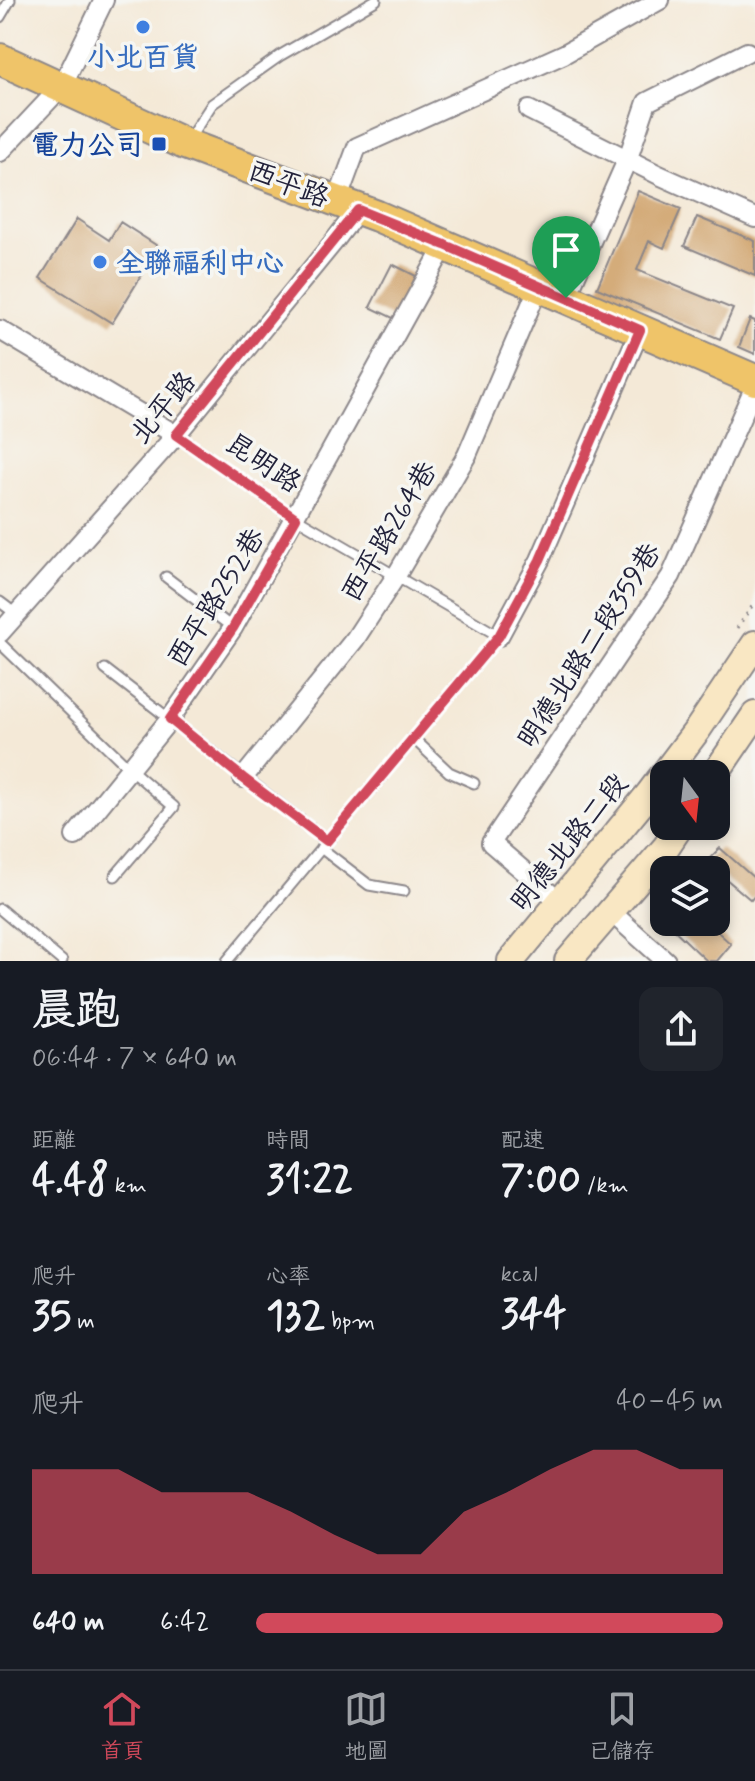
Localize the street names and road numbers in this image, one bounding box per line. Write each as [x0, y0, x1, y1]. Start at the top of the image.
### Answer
street label: 西平路 [242, 153, 334, 218]
street label: 北平路 [123, 365, 205, 453]
street label: 昆明路 [217, 425, 308, 503]
street label: 西平路264巷 [334, 454, 447, 609]
street label: 西平路252巷 [160, 521, 275, 675]
street label: 明德北路二段359巷 [510, 536, 671, 756]
street label: 明德北路二段 [503, 767, 637, 921]

